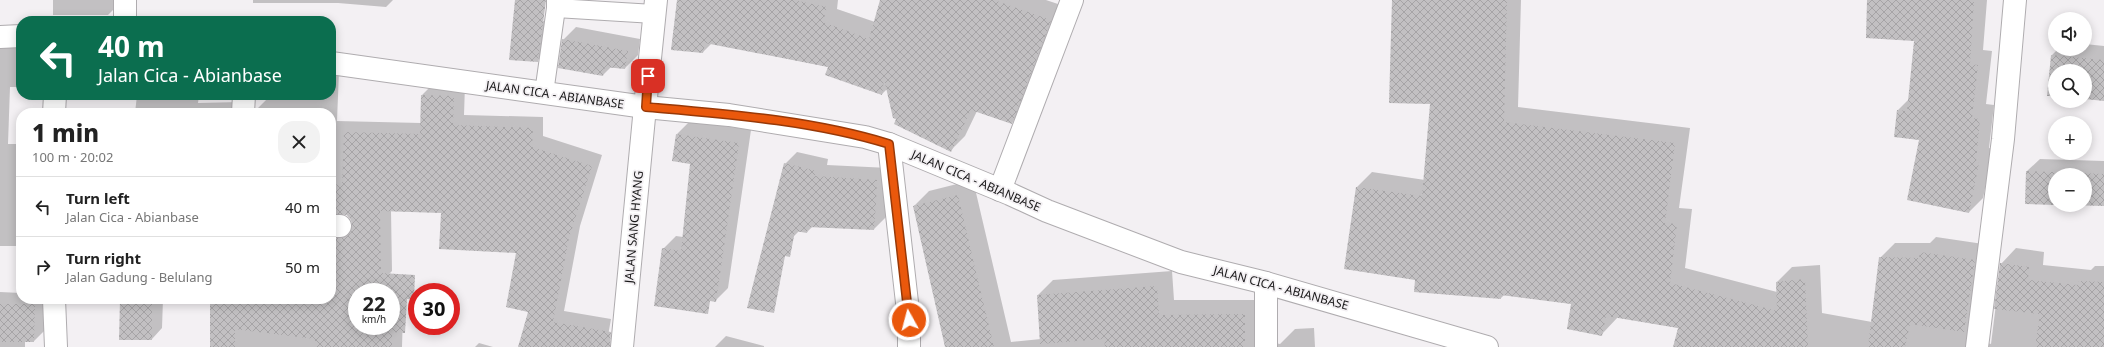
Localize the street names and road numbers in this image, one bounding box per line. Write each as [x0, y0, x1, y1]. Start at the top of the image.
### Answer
street label: JALAN CICA - ABIANBASE [484, 76, 625, 113]
street label: JALAN CICA - ABIANBASE [908, 145, 1044, 216]
street label: JALAN SANG HYANG [620, 170, 647, 285]
street label: JALAN CICA - ABIANBASE [1211, 261, 1351, 314]

